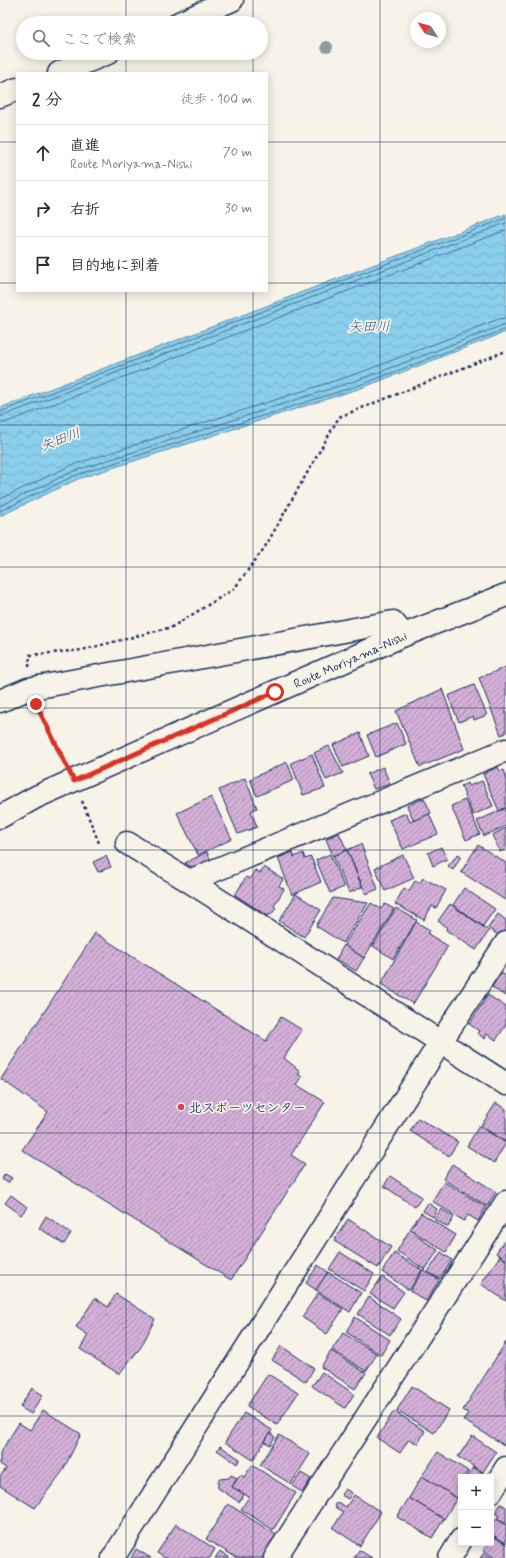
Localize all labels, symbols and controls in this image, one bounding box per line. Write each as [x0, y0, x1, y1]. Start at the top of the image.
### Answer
north arrow [410, 12, 446, 48]
search box [16, 16, 268, 60]
icon: search [30, 27, 52, 49]
text: ここで検索 [62, 30, 137, 50]
text: 2 分 [32, 89, 62, 111]
text: 徒歩 · 100 m [181, 91, 252, 108]
text: 直進 [70, 136, 100, 156]
icon: ahead [32, 142, 54, 164]
text: 70 m [223, 144, 252, 161]
text: Route Moriyama-Nishi [70, 156, 193, 173]
icon: right [32, 198, 54, 220]
text: 右折 [70, 200, 100, 220]
text: 30 m [225, 200, 252, 217]
icon: arrive [32, 254, 54, 276]
text: 目的地に到着 [70, 256, 160, 276]
water label: 矢田川 [348, 318, 390, 336]
water label: 矢田川 [38, 424, 83, 456]
street label: Route Moriyama-Nishi [291, 628, 410, 693]
route start [266, 683, 284, 701]
route end [27, 695, 45, 713]
place label: 北スポーツセンター [189, 1100, 306, 1117]
marker: 北スポーツセンター [176, 1102, 186, 1112]
map controls [458, 1474, 494, 1546]
button: + [458, 1474, 494, 1510]
button: − [458, 1510, 494, 1546]

